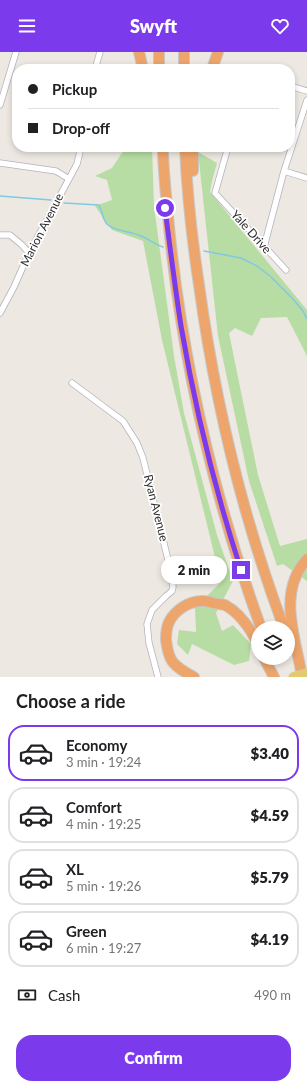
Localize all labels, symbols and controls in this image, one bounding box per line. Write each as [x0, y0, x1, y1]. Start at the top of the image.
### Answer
icon: menu [16, 15, 38, 37]
text: Swyft [130, 15, 177, 37]
icon: heart [269, 15, 291, 37]
text: Pickup [52, 80, 97, 98]
text: Drop-off [52, 119, 110, 137]
street label: Marion Avenue [17, 191, 66, 269]
route start [156, 199, 174, 217]
street label: Yale Drive [228, 207, 275, 256]
street label: Ryan Avenue [141, 473, 172, 543]
callout: 2 min [161, 556, 227, 584]
route end [232, 561, 250, 579]
text: 2 min [178, 562, 210, 578]
map controls [251, 621, 295, 665]
button: layers [251, 621, 295, 665]
text: Choose a ride [16, 690, 125, 712]
icon: car [18, 735, 54, 771]
text: Economy [66, 736, 127, 754]
text: $3.40 [251, 744, 289, 762]
text: 3 min · 19:24 [66, 754, 141, 770]
icon: car [18, 797, 54, 833]
text: Comfort [66, 798, 122, 816]
text: $4.59 [251, 806, 289, 824]
text: 4 min · 19:25 [66, 816, 141, 832]
icon: car [18, 859, 54, 895]
text: XL [66, 860, 84, 878]
text: $5.79 [251, 868, 289, 886]
text: 5 min · 19:26 [66, 878, 141, 894]
icon: car [18, 921, 54, 957]
text: Green [66, 922, 107, 940]
text: $4.19 [251, 930, 289, 948]
text: 6 min · 19:27 [66, 940, 141, 956]
icon: cash [16, 984, 38, 1006]
text: Cash [48, 986, 80, 1004]
text: 490 m [254, 987, 291, 1003]
button: Confirm [16, 1035, 291, 1081]

